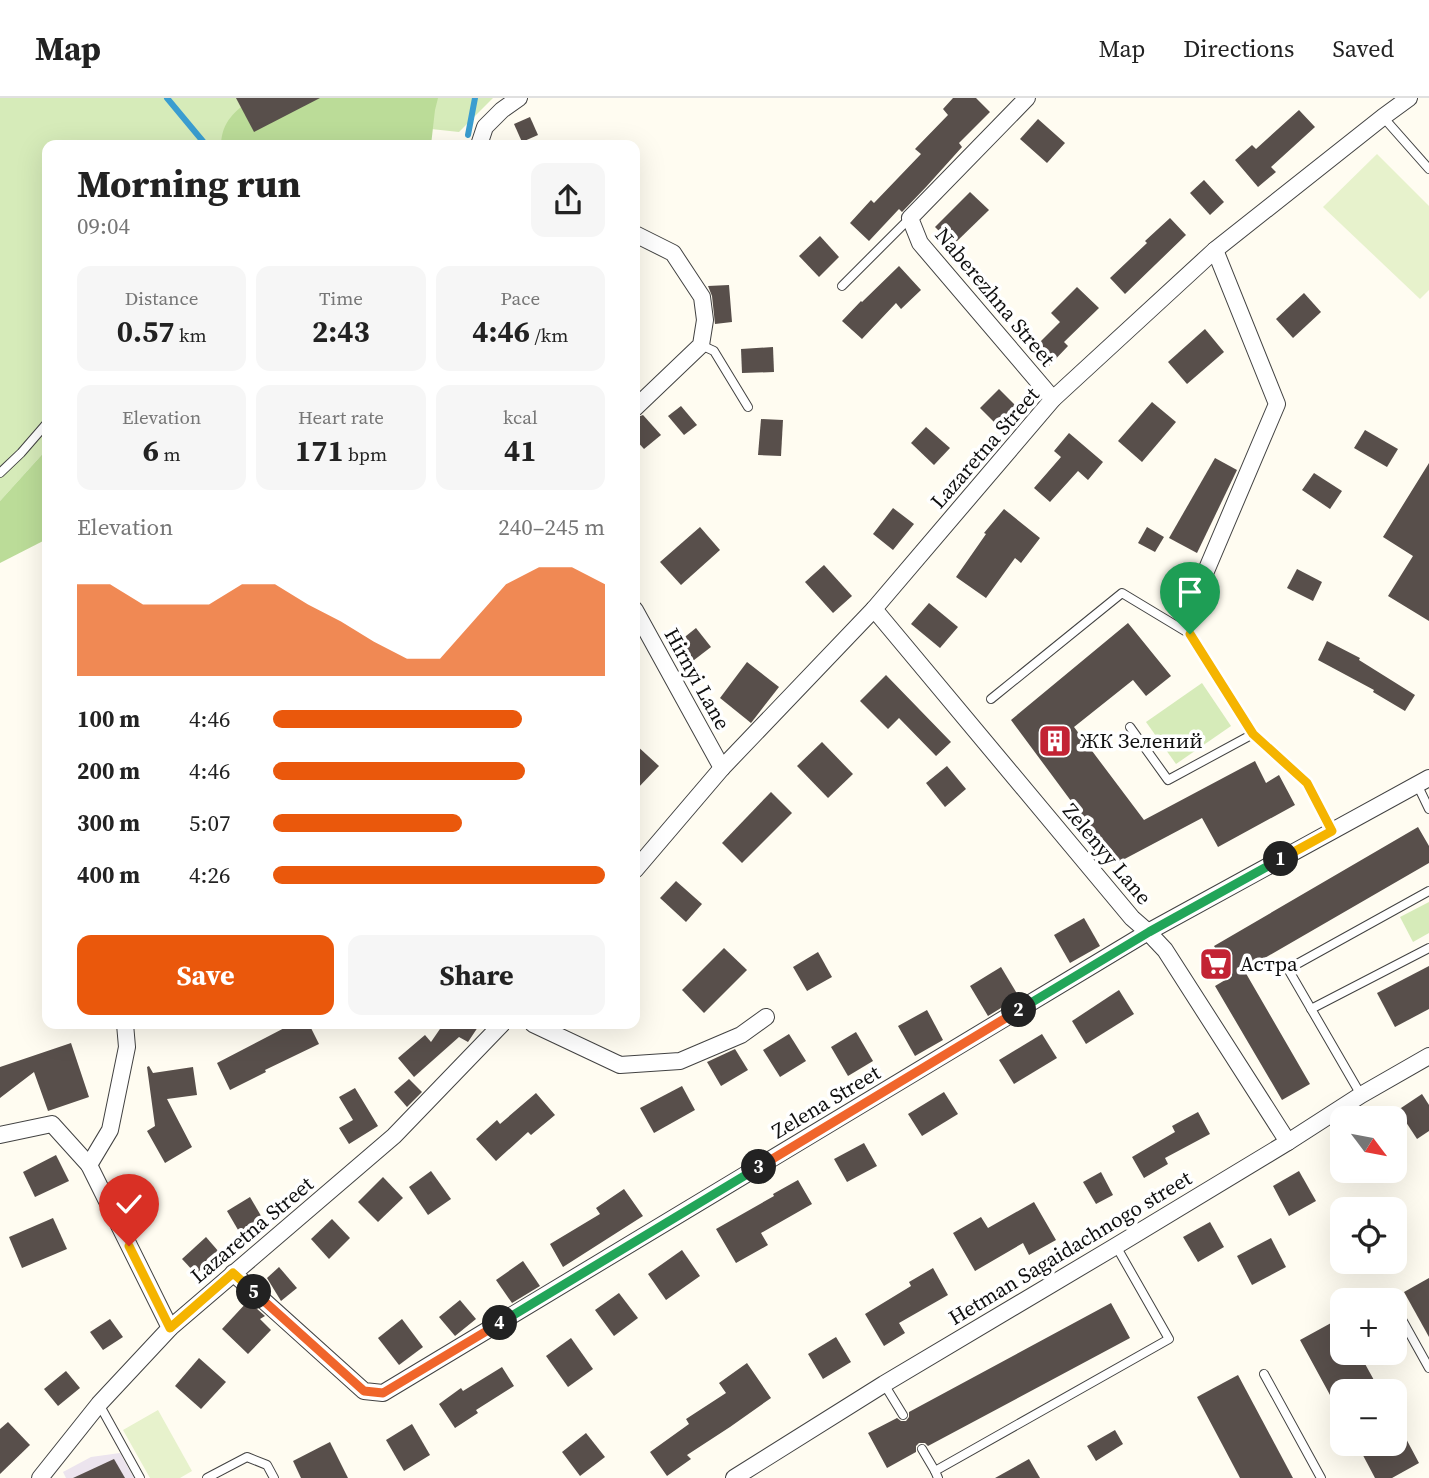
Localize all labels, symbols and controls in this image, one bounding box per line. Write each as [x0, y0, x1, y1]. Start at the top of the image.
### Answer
text: Map [35, 26, 101, 71]
text: Map [1098, 32, 1145, 65]
text: Directions [1183, 32, 1294, 65]
text: Saved [1332, 32, 1394, 65]
text: Morning run [77, 158, 301, 210]
button: share [531, 163, 605, 237]
text: 09:04 [77, 210, 130, 242]
street label: Naberezhna Street [929, 221, 1062, 372]
text: Distance [125, 285, 198, 311]
text: Time [319, 285, 363, 311]
text: Pace [500, 285, 540, 311]
text: 0.57 [117, 311, 175, 352]
text: 2:43 [312, 311, 370, 352]
text: 4:46 [472, 311, 530, 352]
text: km [175, 322, 207, 348]
text: /km [530, 322, 568, 348]
street label: Lazaretna Street [924, 381, 1046, 515]
text: Elevation [122, 404, 201, 430]
text: Heart rate [298, 404, 384, 430]
text: kcal [503, 404, 538, 430]
text: 6 [143, 430, 159, 471]
text: 171 [295, 430, 344, 471]
text: 41 [504, 430, 537, 471]
text: m [159, 441, 181, 467]
text: bpm [344, 441, 387, 467]
text: Elevation [77, 511, 173, 543]
text: 240–245 m [498, 511, 605, 543]
pin [1160, 562, 1220, 634]
icon: arrive [1171, 573, 1209, 611]
street label: Hirnyi Lane [658, 623, 737, 735]
text: 100 m [77, 703, 140, 735]
text: 4:46 [189, 703, 230, 735]
building icon: ЖК Зелений [1036, 722, 1074, 760]
place label: ЖК Зелений [1080, 726, 1203, 755]
text: 200 m [77, 755, 140, 787]
text: 4:46 [189, 755, 230, 787]
street label: Zelenyy Lane [1056, 797, 1158, 911]
text: 300 m [77, 807, 140, 839]
text: 5:07 [189, 807, 230, 839]
pin: 1 [1264, 842, 1298, 876]
text: 1 [1275, 845, 1286, 871]
text: 400 m [77, 859, 140, 891]
text: 4:26 [189, 859, 230, 891]
button: Save [77, 935, 334, 1015]
button: Share [348, 935, 605, 1015]
supermarket icon: Астра [1197, 945, 1235, 983]
place label: Астра [1240, 949, 1298, 978]
pin: 2 [1002, 992, 1036, 1028]
text: 2 [1013, 996, 1024, 1022]
street label: Zelena Street [766, 1058, 885, 1145]
north arrow [1330, 1106, 1407, 1183]
map controls [1330, 1106, 1407, 1456]
pin: 3 [742, 1150, 776, 1184]
text: 3 [753, 1153, 764, 1179]
street label: Hetman Sagaidachnogo street [943, 1163, 1197, 1332]
street label: Lazaretna Street [184, 1169, 319, 1290]
pin [99, 1174, 159, 1246]
icon: check [110, 1185, 148, 1223]
button: locate [1330, 1197, 1407, 1274]
pin: 5 [236, 1274, 272, 1310]
text: 5 [248, 1278, 259, 1304]
button: + [1330, 1288, 1407, 1365]
pin: 4 [482, 1306, 518, 1340]
text: 4 [494, 1309, 505, 1335]
button: − [1330, 1379, 1407, 1456]

